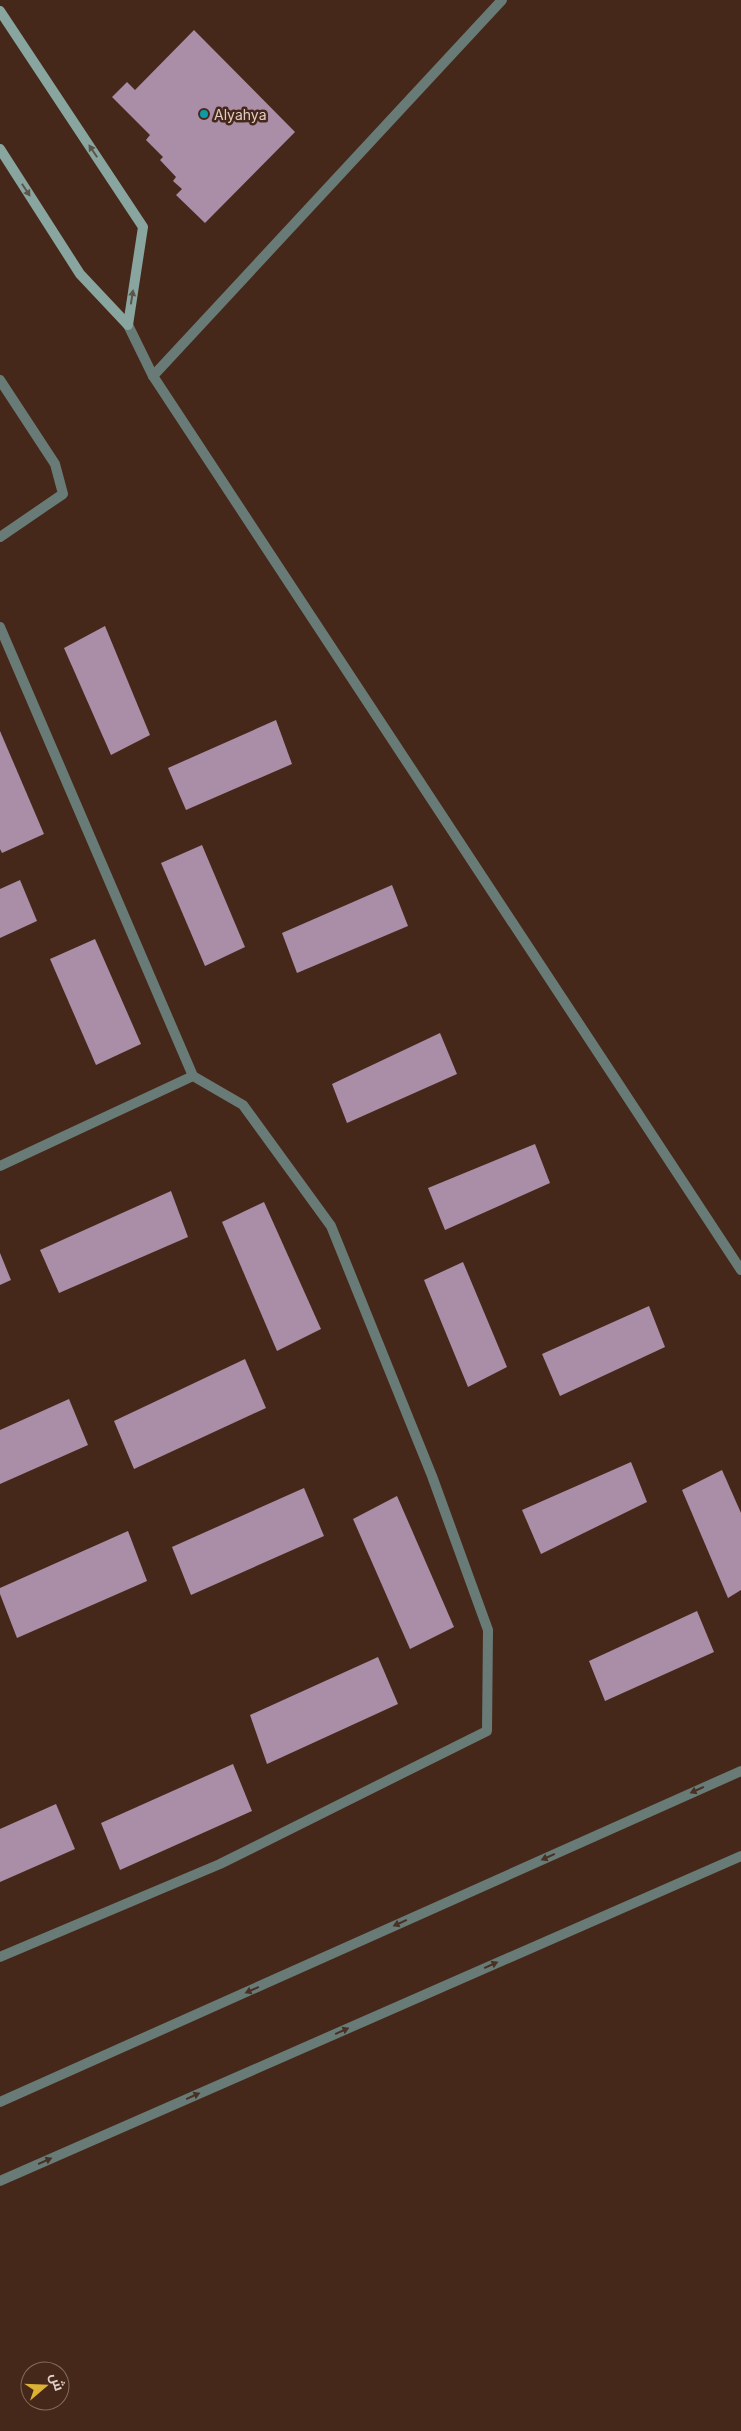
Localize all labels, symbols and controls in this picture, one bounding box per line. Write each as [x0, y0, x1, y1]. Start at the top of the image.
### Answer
place label: Alyahya [214, 106, 267, 123]
marker: Alyahya [198, 108, 210, 120]
one-way arrow [88, 144, 98, 157]
one-way arrow [22, 183, 31, 196]
one-way arrow [129, 289, 137, 305]
one-way arrow [689, 1786, 704, 1795]
one-way arrow [541, 1853, 555, 1861]
one-way arrow [393, 1920, 407, 1928]
one-way arrow [484, 1961, 498, 1969]
one-way arrow [245, 1986, 259, 1994]
one-way arrow [335, 2026, 349, 2034]
one-way arrow [186, 2092, 200, 2100]
one-way arrow [38, 2157, 52, 2165]
north arrow [20, 2361, 70, 2411]
text: ش [46, 2370, 69, 2393]

